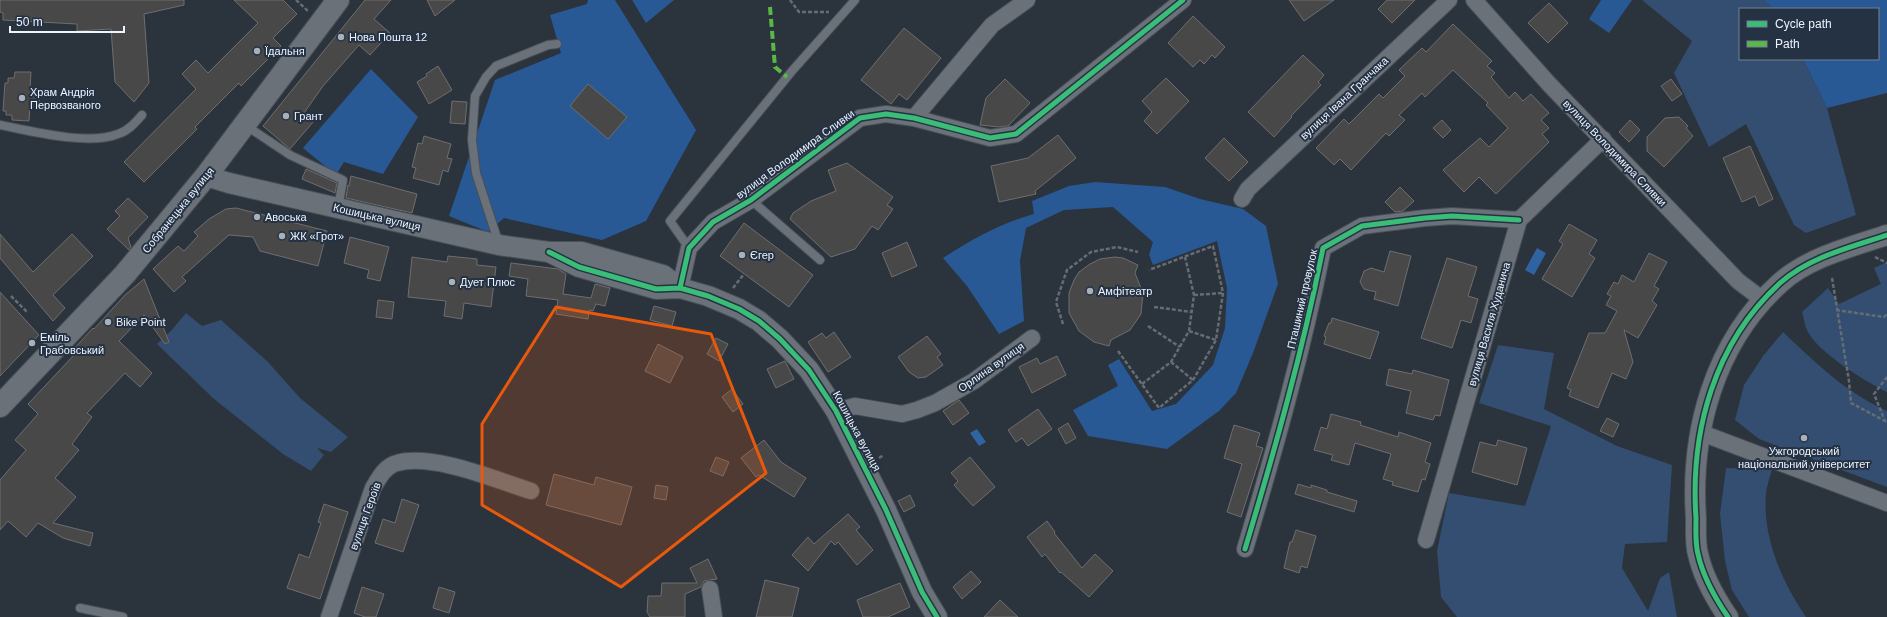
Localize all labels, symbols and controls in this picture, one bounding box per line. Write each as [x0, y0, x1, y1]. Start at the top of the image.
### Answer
scale bar [10, 8, 124, 34]
legend [1739, 8, 1879, 60]
text: 50 m [16, 15, 43, 29]
text: Cycle path [1775, 17, 1832, 31]
place label: Нова Пошта 12 [349, 31, 427, 43]
marker: Нова Пошта 12 [336, 32, 346, 42]
text: Path [1775, 37, 1800, 51]
place label: Їдальня [265, 45, 305, 57]
marker: Їдальня [252, 46, 262, 56]
street label: вулиця Івана Гранчака [1298, 54, 1391, 142]
place label: Храм Андрія Первозваного [30, 86, 101, 111]
marker: Храм Андрія Первозваного [17, 93, 27, 103]
street label: вулиця Володимира Сливки [1561, 97, 1669, 209]
street label: вулиця Володимира Сливки [734, 107, 856, 201]
place label: Грант [294, 110, 323, 122]
marker: Грант [281, 111, 291, 121]
street label: Собранецька вулиця [140, 165, 216, 255]
street label: Кошицька вулиця [332, 201, 422, 233]
place label: Авоська [265, 211, 307, 223]
marker: Авоська [252, 212, 262, 222]
place label: ЖК «Грот» [290, 230, 344, 242]
marker: ЖК «Грот» [277, 231, 287, 241]
street label: Пташиний провулок [1285, 248, 1319, 350]
place label: Єгер [750, 249, 774, 261]
marker: Єгер [737, 250, 747, 260]
street label: вулиця Василя Худанича [1466, 260, 1513, 387]
place label: Дует Плюс [460, 276, 515, 288]
marker: Дует Плюс [447, 277, 457, 287]
place label: Амфітеатр [1098, 285, 1152, 297]
marker: Амфітеатр [1085, 286, 1095, 296]
place label: Bike Point [116, 316, 166, 328]
marker: Bike Point [103, 317, 113, 327]
place label: Еміль Грабовський [40, 331, 104, 356]
marker: Еміль Грабовський [27, 338, 37, 348]
street label: Орлина вулиця [956, 340, 1026, 394]
street label: Кошицька вулиця [831, 389, 883, 473]
marker: Ужгородський національний університет [1799, 433, 1809, 443]
place label: Ужгородський національний університет [1738, 445, 1870, 470]
street label: вулиця Героїв [347, 480, 383, 552]

